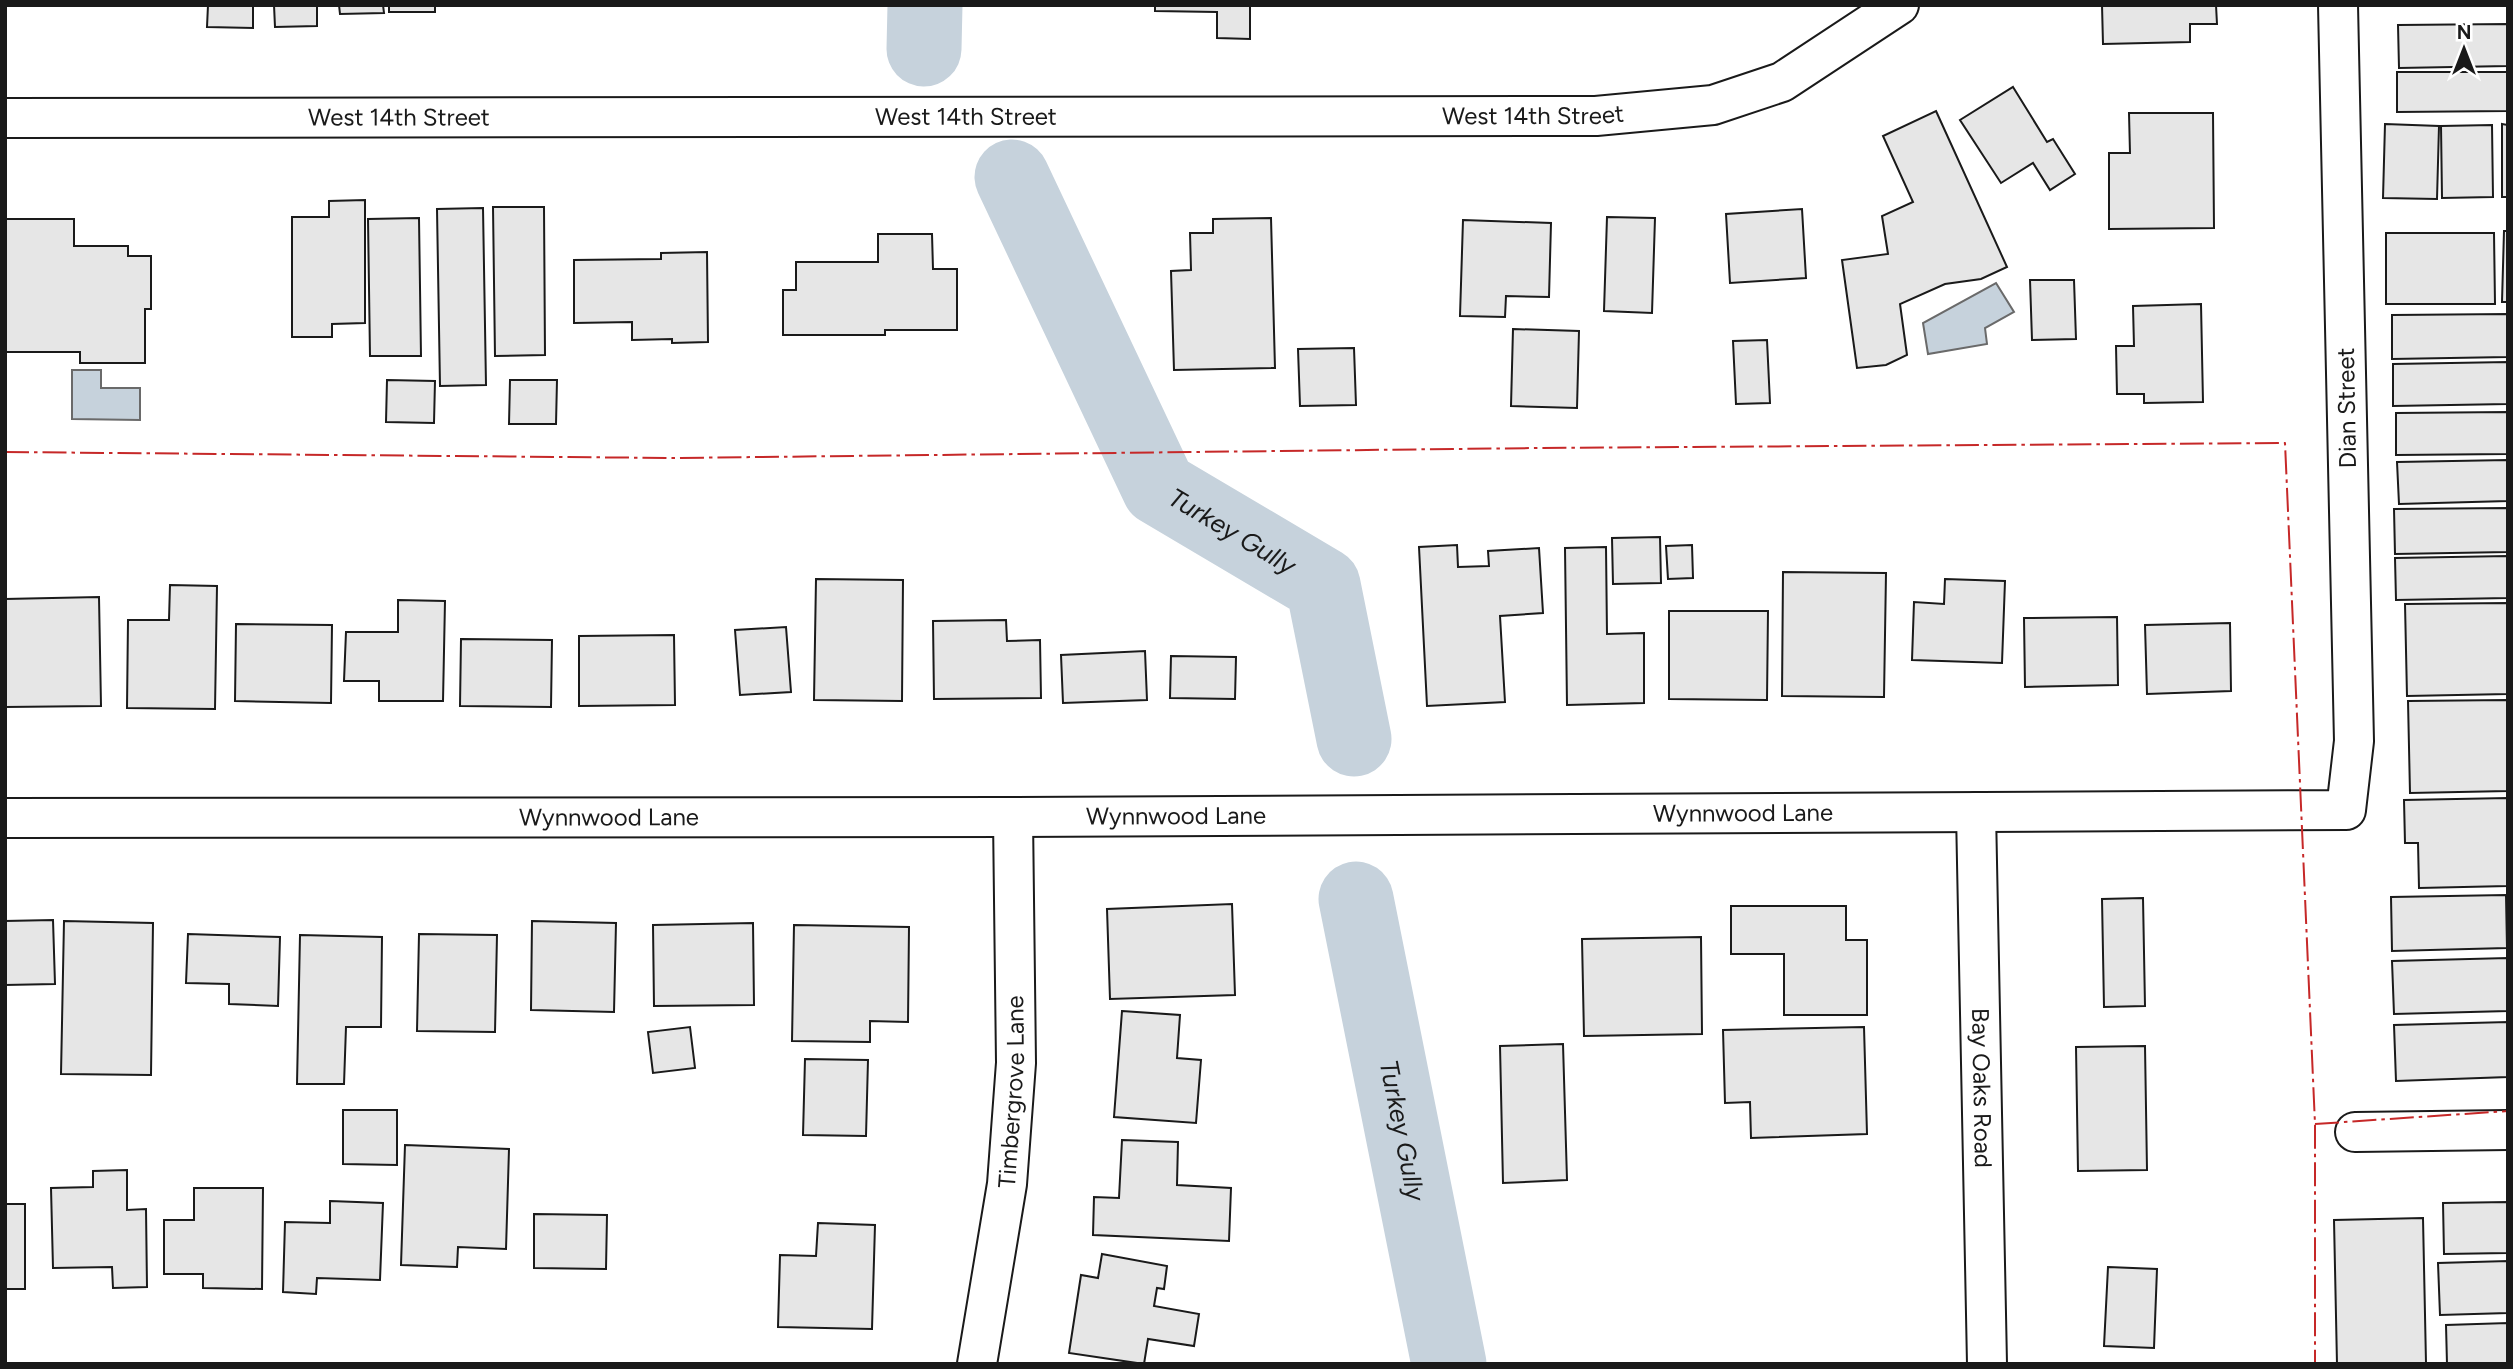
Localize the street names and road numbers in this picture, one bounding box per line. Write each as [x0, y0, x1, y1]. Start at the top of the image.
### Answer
street label: West 14th Street [1442, 98, 1625, 130]
street label: West 14th Street [308, 102, 490, 132]
street label: West 14th Street [875, 102, 1057, 131]
street label: Dian Street [2331, 347, 2362, 469]
street label: Wynnwood Lane [1653, 798, 1833, 828]
street label: Wynnwood Lane [1086, 801, 1266, 831]
street label: Wynnwood Lane [519, 802, 699, 831]
street label: Timbergrove Lane [992, 995, 1030, 1189]
street label: Bay Oaks Road [1966, 1008, 1998, 1168]

